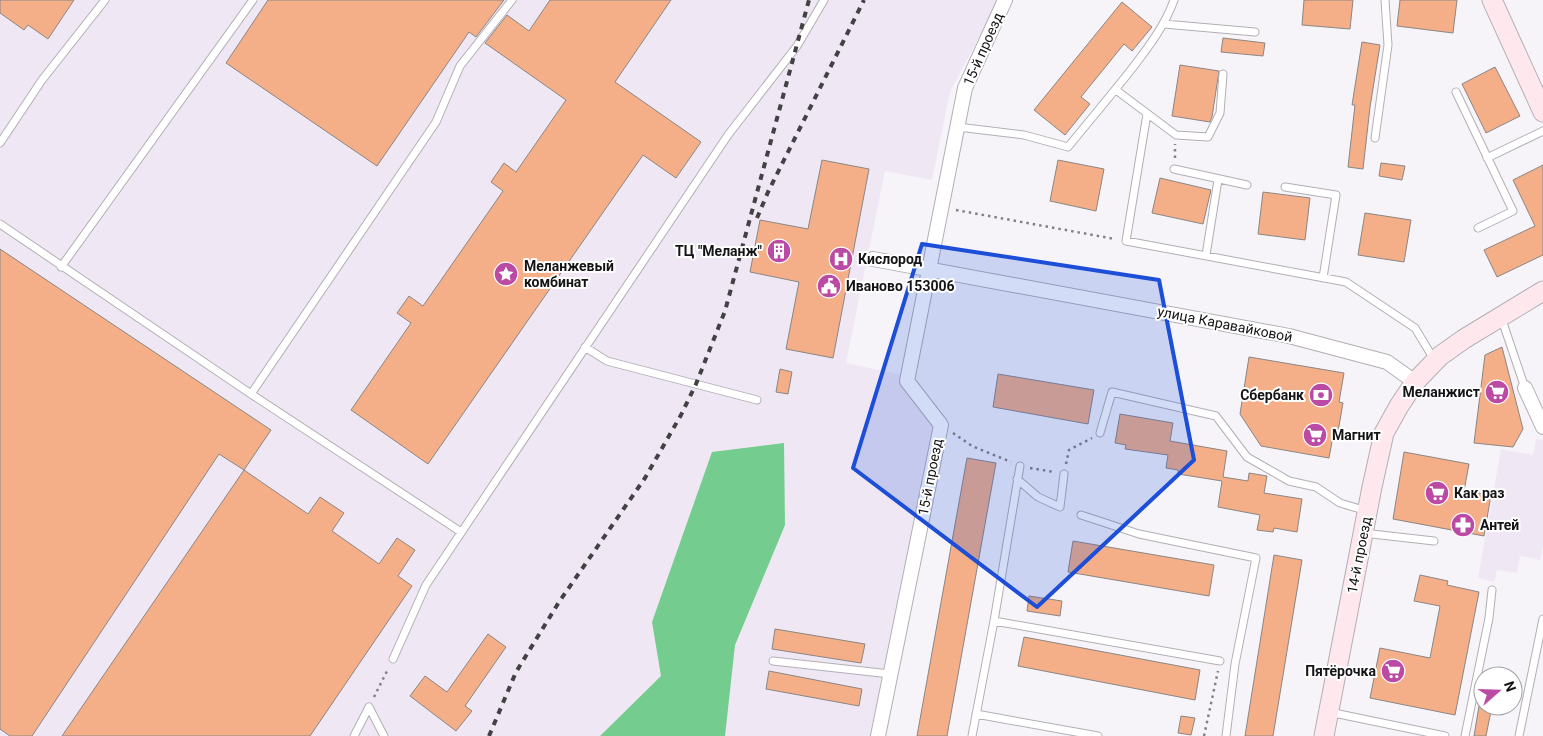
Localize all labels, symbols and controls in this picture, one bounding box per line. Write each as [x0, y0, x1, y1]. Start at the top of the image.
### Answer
street label: 15-й проезд [960, 10, 1006, 88]
building icon: ТЦ "Меланж" [766, 238, 792, 264]
place label: ТЦ "Меланж" [675, 243, 763, 259]
hospital icon: Кислород [828, 246, 854, 272]
place label: Кислород [858, 251, 922, 267]
place label: Меланжевый комбинат [524, 258, 614, 290]
place icon: Меланжевый комбинат [493, 261, 519, 287]
public building icon: Иваново 153006 [816, 273, 842, 299]
place label: Иваново 153006 [846, 278, 955, 294]
street label: улица Каравайковой [1156, 303, 1294, 345]
supermarket icon: Меланжист [1484, 379, 1510, 405]
bank icon: Сбербанк [1308, 382, 1334, 408]
place label: Меланжист [1402, 384, 1480, 400]
place label: Сбербанк [1240, 387, 1304, 403]
supermarket icon: Магнит [1302, 422, 1328, 448]
place label: Магнит [1332, 427, 1381, 443]
street label: 15-й проезд [915, 437, 945, 517]
supermarket icon: Как раз [1424, 480, 1450, 506]
place label: Как раз [1454, 485, 1504, 501]
pharmacy icon: Антей [1450, 512, 1476, 538]
street label: 14-й проезд [1344, 515, 1374, 595]
place label: Антей [1480, 517, 1519, 533]
supermarket icon: Пятёрочка [1380, 658, 1406, 684]
place label: Пятёрочка [1305, 663, 1376, 679]
north arrow [1473, 666, 1523, 716]
text: N [1501, 679, 1519, 694]

